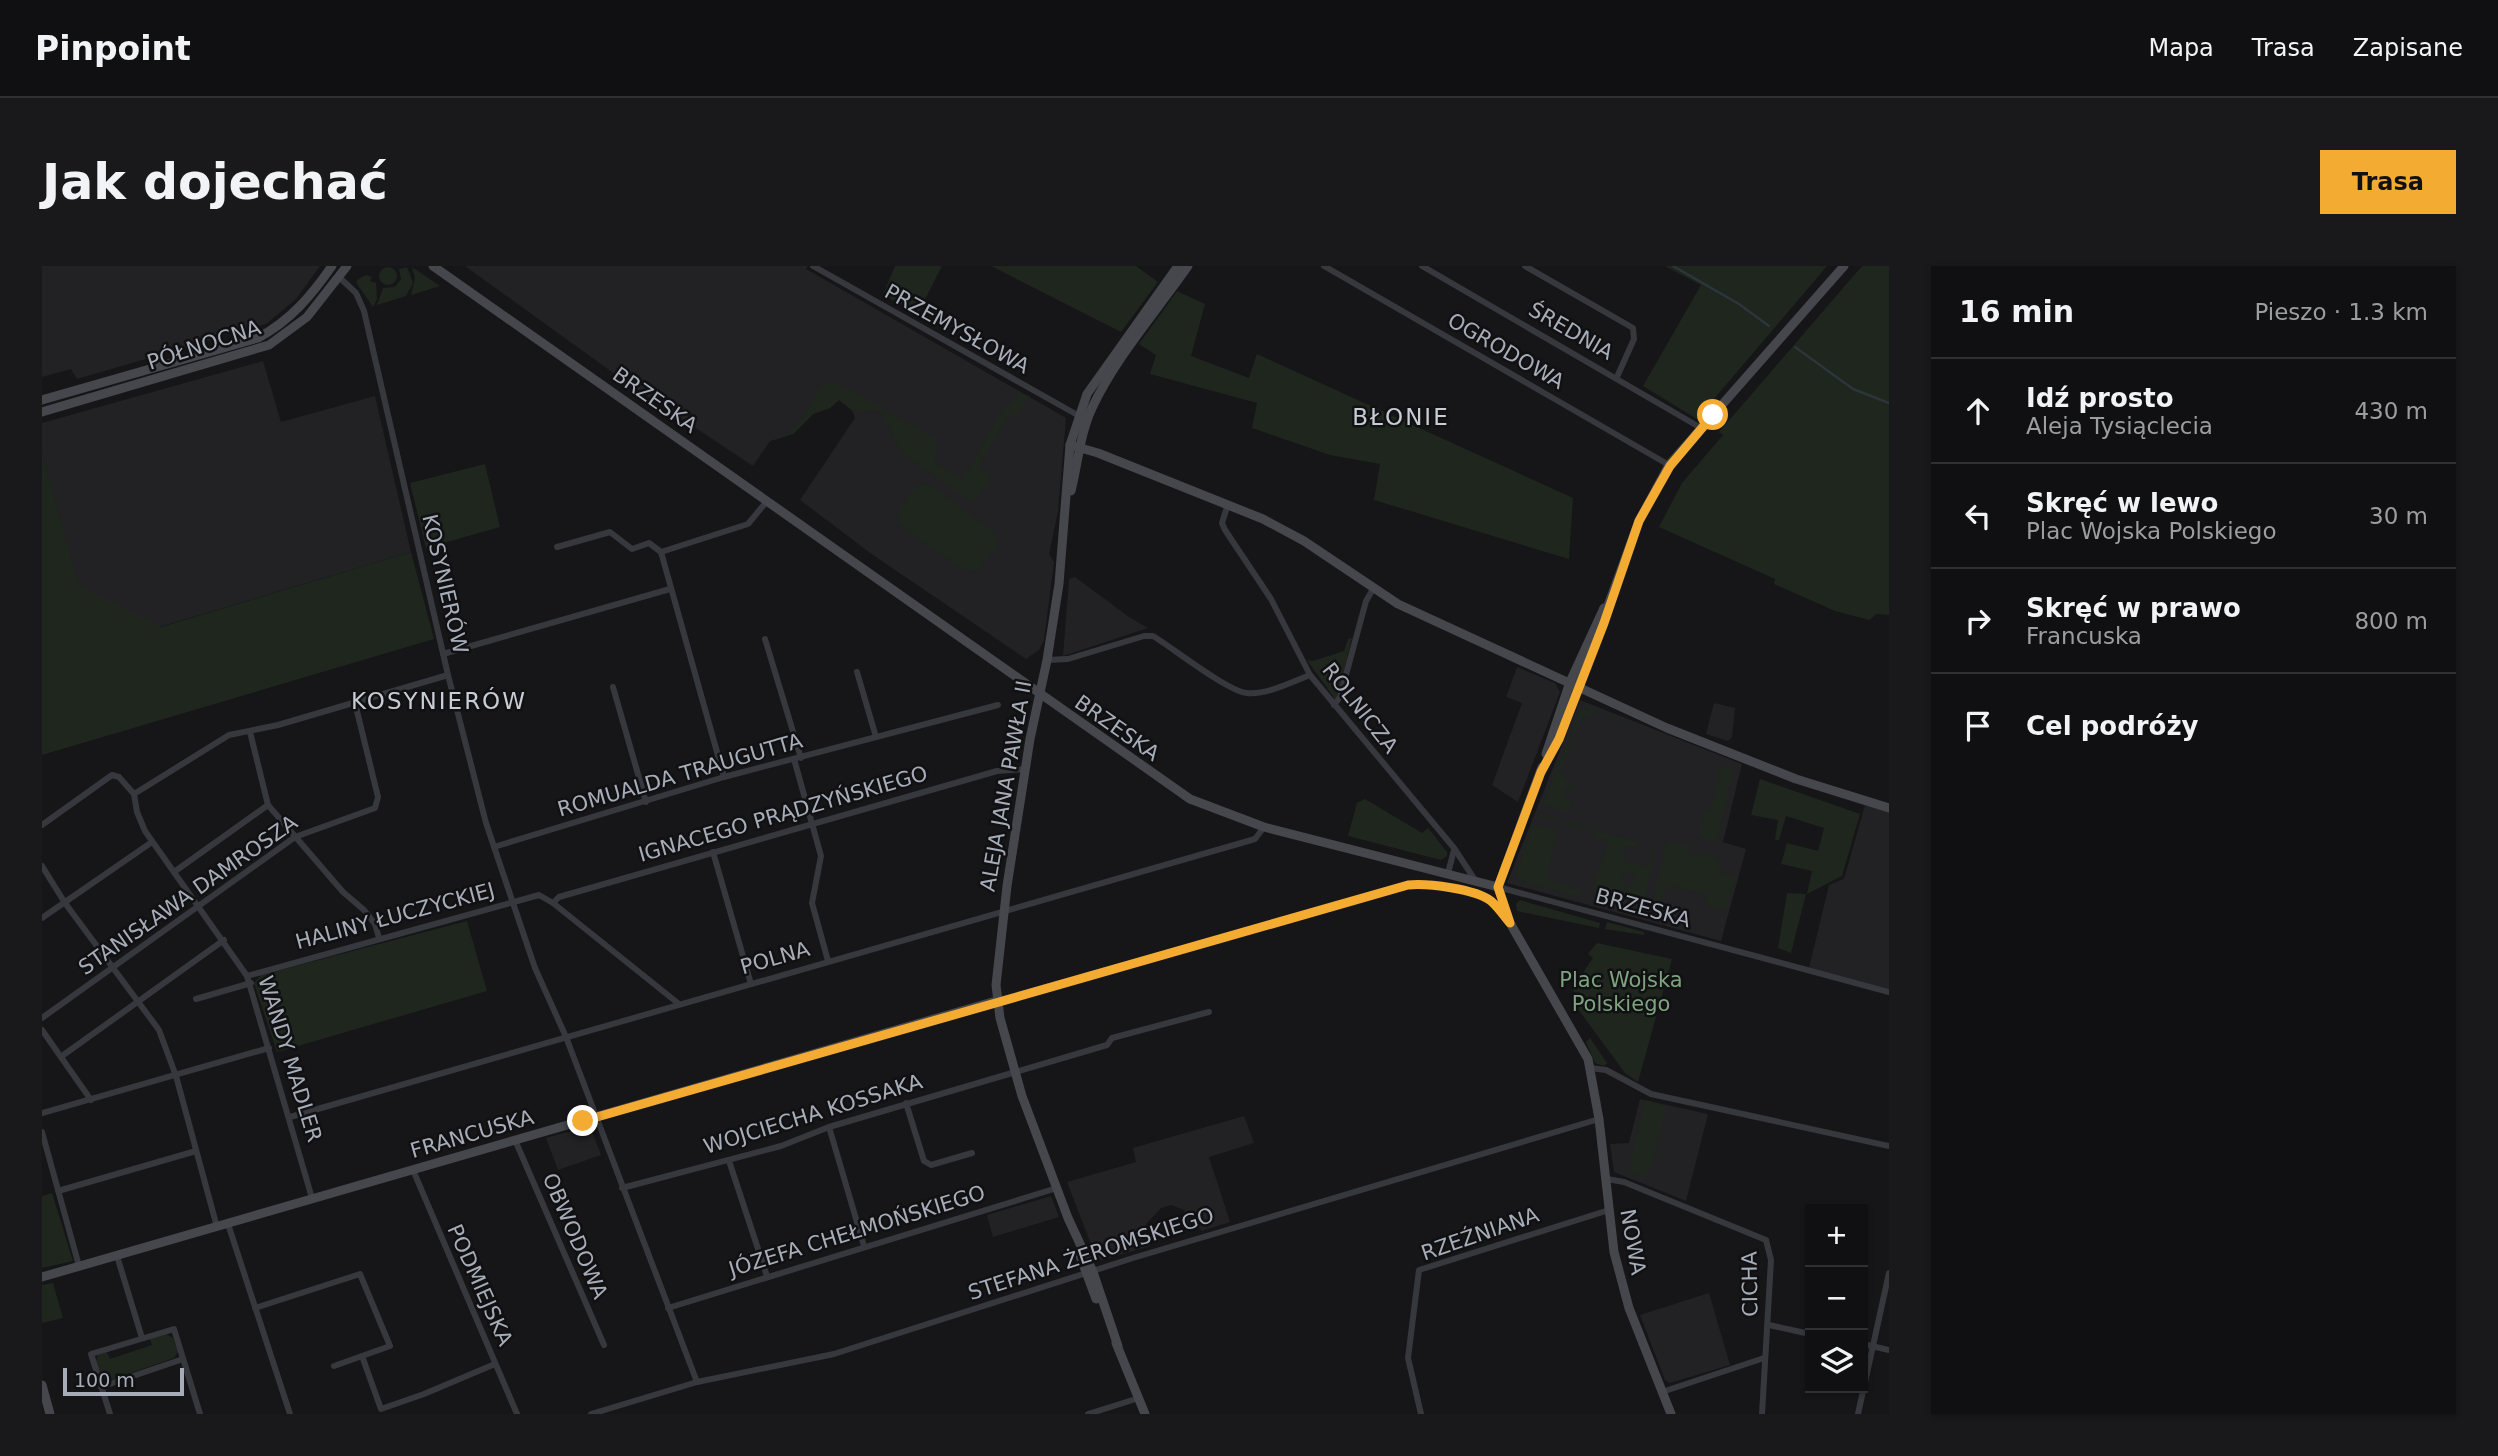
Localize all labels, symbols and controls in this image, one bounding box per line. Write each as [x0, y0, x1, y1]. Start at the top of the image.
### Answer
text: Pinpoint [35, 29, 191, 68]
text: Mapa [2148, 34, 2214, 62]
text: Trasa [2252, 34, 2315, 62]
text: Zapisane [2353, 34, 2463, 62]
button: Trasa [2320, 150, 2456, 214]
text: Jak dojechać [42, 154, 388, 211]
street label: PRZEMYSŁOWA [881, 279, 1034, 379]
text: 16 min [1959, 294, 2074, 329]
street label: ŚREDNIA [1524, 296, 1619, 365]
text: Pieszo · 1.3 km [2254, 299, 2428, 325]
street label: OGRODOWA [1443, 308, 1569, 394]
street label: PÓŁNOCNA [144, 314, 264, 375]
street label: BRZESKA [608, 362, 702, 438]
text: Idź prosto [2026, 383, 2174, 413]
icon: ahead [1959, 392, 1997, 430]
text: 430 m [2354, 398, 2428, 424]
route start [1697, 399, 1728, 430]
district label: BŁONIE [1352, 404, 1450, 430]
text: Aleja Tysiąclecia [2026, 413, 2213, 439]
text: Skręć w lewo [2026, 488, 2218, 518]
icon: left [1959, 497, 1997, 535]
text: 30 m [2369, 503, 2428, 529]
street label: KOSYNIERÓW [417, 512, 474, 656]
text: Plac Wojska Polskiego [2026, 518, 2277, 544]
text: Skręć w prawo [2026, 593, 2241, 623]
icon: right [1959, 602, 1997, 640]
text: 800 m [2354, 608, 2428, 634]
text: Francuska [2026, 623, 2142, 649]
street label: ROLNICZA [1317, 658, 1403, 758]
street label: ALEJA JANA PAWŁA II [976, 679, 1036, 893]
district label: KOSYNIERÓW [351, 687, 527, 714]
street label: BRZESKA [1070, 690, 1164, 766]
icon: arrive [1959, 707, 1997, 745]
text: Cel podróży [2026, 711, 2199, 741]
street label: ROMUALDA TRAUGUTTA [555, 728, 806, 821]
street label: IGNACEGO PRĄDZYŃSKIEGO [635, 760, 930, 867]
street label: STANISŁAWA DAMROSZA [74, 810, 302, 980]
street label: HALINY ŁUCZYCKIEJ [293, 878, 497, 954]
street label: BRZESKA [1593, 884, 1694, 932]
street label: POLNA [738, 937, 813, 979]
park label: Plac Wojska Polskiego [1559, 968, 1683, 1016]
street label: WANDY MADLER [253, 973, 327, 1145]
street label: WOJCIECHA KOSSAKA [701, 1069, 926, 1159]
street label: FRANCUSKA [408, 1105, 537, 1163]
route end [567, 1105, 598, 1136]
street label: OBWODOWA [538, 1170, 613, 1303]
street label: JÓZEFA CHEŁMOŃSKIEGO [724, 1180, 988, 1282]
street label: RZEŹNIANA [1418, 1201, 1543, 1265]
street label: STEFANA ŻEROMSKIEGO [965, 1202, 1217, 1305]
map controls [1805, 1204, 1868, 1393]
button: + [1805, 1204, 1868, 1267]
street label: NOWA [1615, 1207, 1651, 1277]
street label: PODMIEJSKA [443, 1221, 518, 1350]
street label: CICHA [1737, 1250, 1763, 1317]
button: − [1805, 1267, 1868, 1330]
button: layers [1805, 1330, 1868, 1393]
scale bar [63, 1365, 184, 1397]
text: 100 m [74, 1369, 135, 1391]

